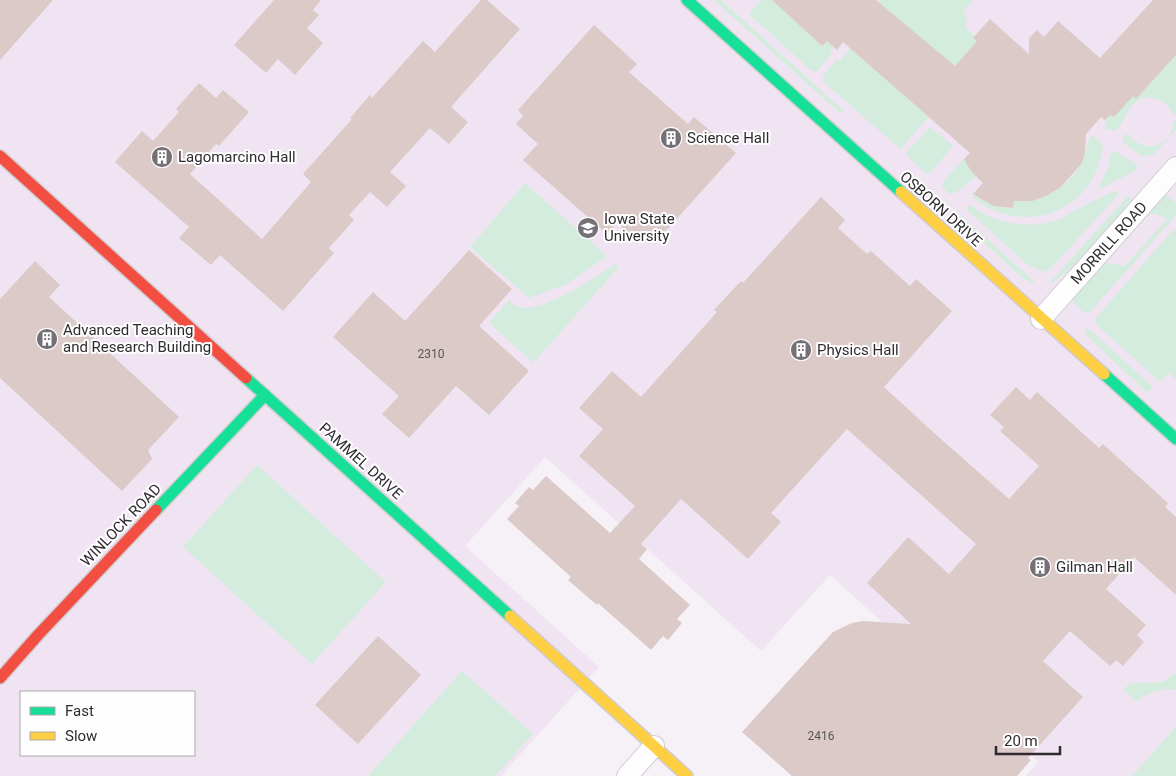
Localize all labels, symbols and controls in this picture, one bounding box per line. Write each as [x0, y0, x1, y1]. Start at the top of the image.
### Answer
building icon: Science Hall [659, 126, 683, 150]
place label: Science Hall [687, 129, 769, 147]
building icon: Lagomarcino Hall [150, 145, 174, 169]
place label: Lagomarcino Hall [178, 148, 296, 166]
street label: OSBORN DRIVE [896, 168, 986, 251]
street label: MORRILL ROAD [1067, 198, 1151, 288]
place label: Iowa State University [604, 210, 675, 245]
school or university icon: Iowa State University [576, 216, 600, 240]
place label: Advanced Teaching and Research Building [63, 321, 211, 356]
building icon: Advanced Teaching and Research Building [35, 327, 59, 351]
building icon: Physics Hall [789, 338, 813, 362]
place label: Physics Hall [817, 341, 899, 359]
house number: 2310 [418, 347, 445, 361]
street label: PAMMEL DRIVE [316, 419, 407, 503]
street label: WINLOCK ROAD [77, 480, 165, 570]
building icon: Gilman Hall [1028, 555, 1052, 579]
place label: Gilman Hall [1056, 558, 1133, 576]
legend [20, 691, 195, 756]
text: Fast [65, 702, 94, 720]
scale bar [996, 724, 1060, 756]
text: Slow [65, 727, 97, 745]
house number: 2416 [808, 729, 835, 743]
text: 20 m [1004, 732, 1038, 750]

